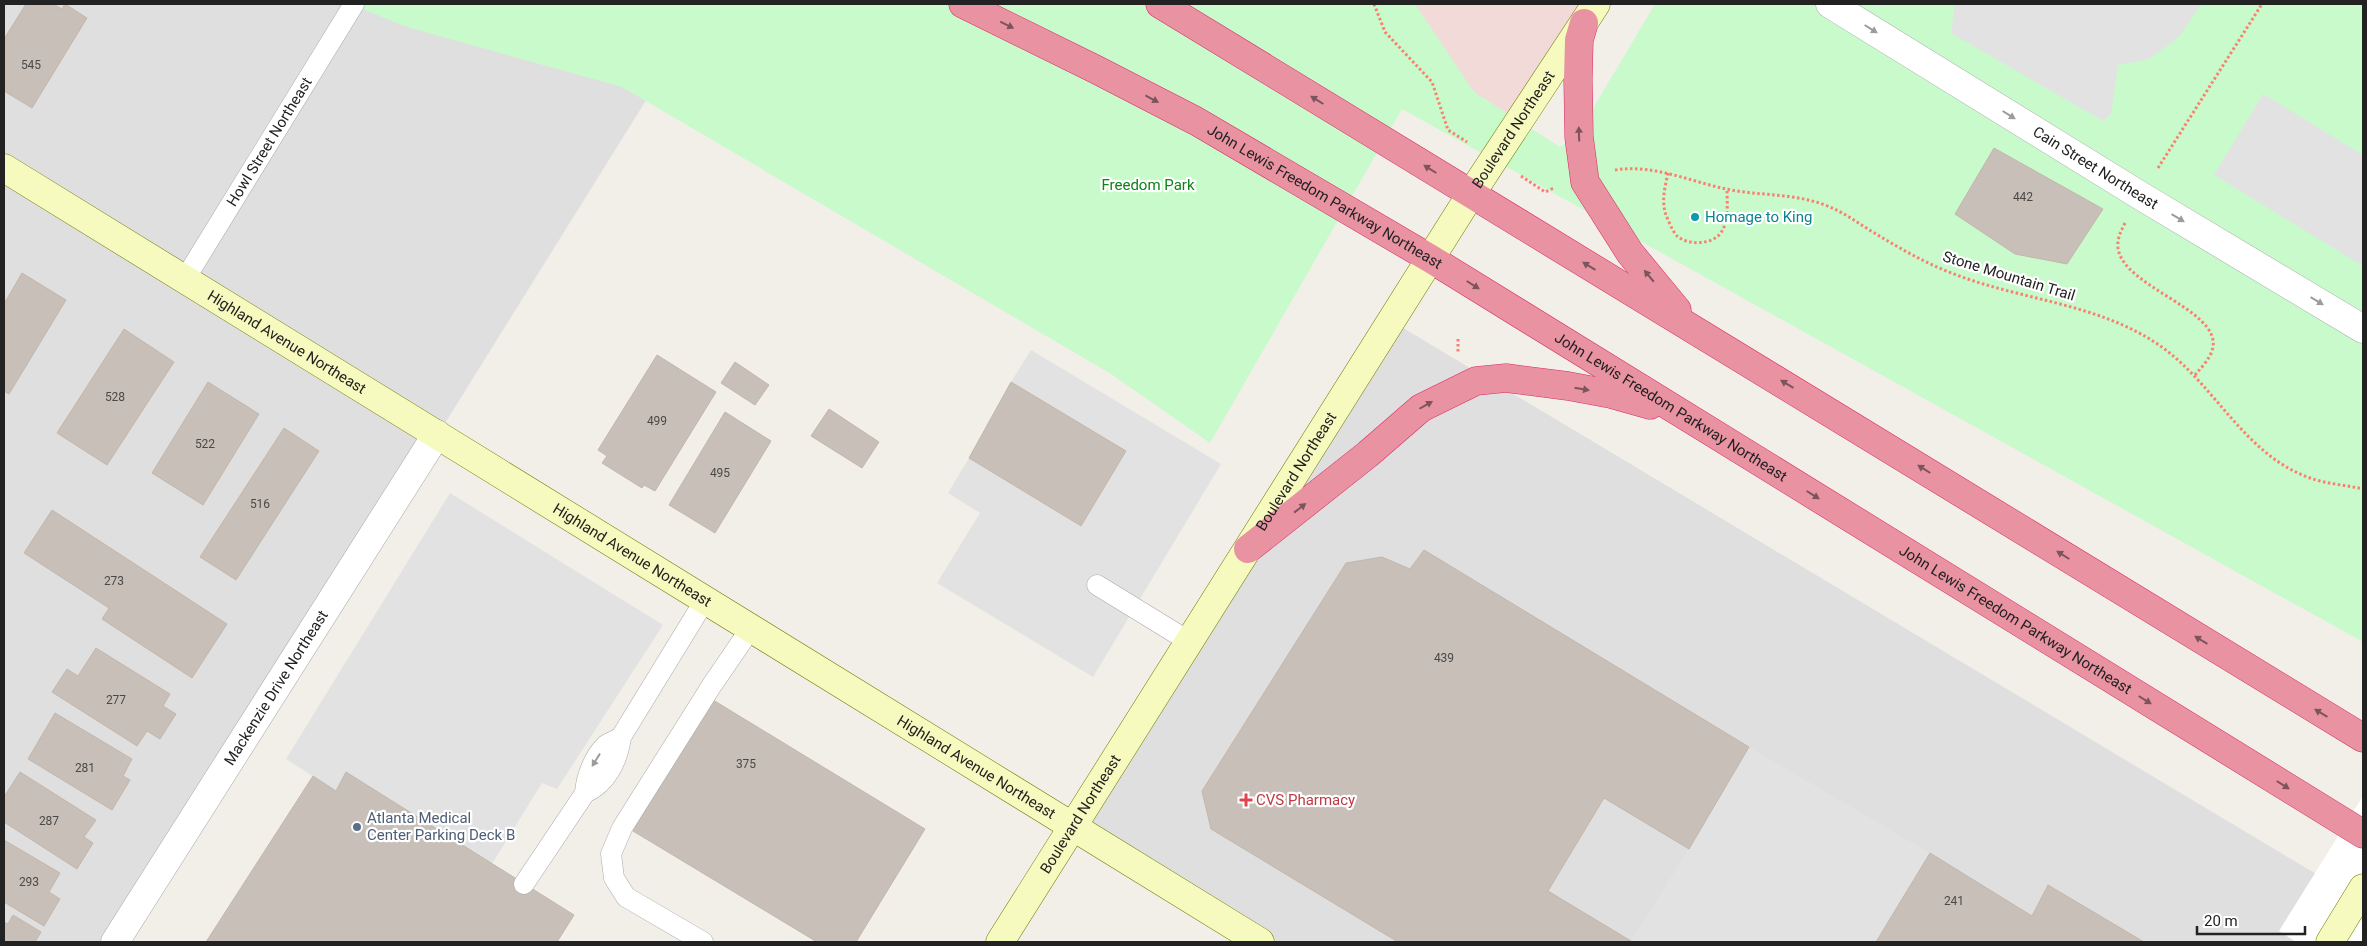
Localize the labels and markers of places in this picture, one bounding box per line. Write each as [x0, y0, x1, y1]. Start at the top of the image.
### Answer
place label: Homage to King [1705, 208, 1812, 226]
marker: Homage to King [1689, 211, 1701, 223]
place label: CVS Pharmacy [1256, 791, 1355, 809]
marker: CVS Pharmacy [1240, 794, 1252, 806]
place label: Atlanta Medical Center Parking Deck B [367, 809, 515, 844]
marker: Atlanta Medical Center Parking Deck B [351, 821, 363, 833]

